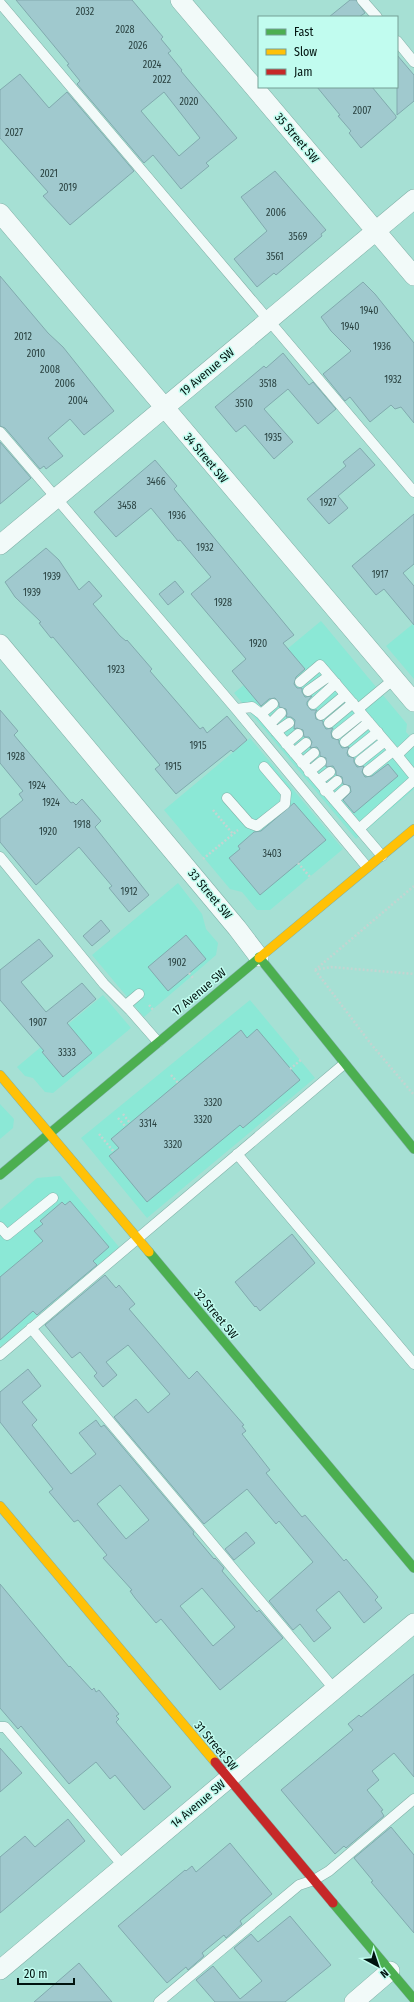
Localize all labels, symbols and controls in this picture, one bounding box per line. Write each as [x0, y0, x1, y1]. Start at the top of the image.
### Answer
house number: 2032 [76, 6, 95, 18]
legend [258, 16, 398, 88]
house number: 2028 [116, 24, 134, 36]
text: Fast [294, 25, 313, 39]
house number: 2026 [129, 40, 147, 52]
text: Slow [294, 45, 317, 59]
house number: 2024 [143, 59, 161, 71]
text: Jam [294, 65, 312, 79]
house number: 2022 [153, 74, 172, 86]
house number: 2020 [179, 96, 199, 108]
house number: 2007 [353, 105, 371, 117]
street label: 35 Street SW [272, 110, 322, 166]
house number: 2027 [5, 127, 23, 139]
house number: 2021 [40, 168, 58, 180]
house number: 2019 [59, 182, 77, 194]
house number: 2006 [266, 207, 286, 219]
house number: 3569 [289, 231, 308, 243]
house number: 3561 [266, 251, 284, 263]
house number: 1940 [360, 305, 378, 317]
house number: 1940 [341, 321, 359, 333]
house number: 2012 [14, 331, 32, 343]
house number: 1936 [373, 341, 391, 353]
street label: 19 Avenue SW [177, 345, 237, 399]
house number: 2010 [27, 348, 45, 360]
house number: 2008 [40, 364, 60, 376]
house number: 1932 [384, 374, 402, 386]
house number: 2006 [55, 378, 75, 390]
house number: 3518 [259, 378, 277, 390]
house number: 2004 [68, 395, 88, 407]
house number: 3510 [235, 398, 253, 410]
street label: 34 Street SW [181, 430, 231, 486]
house number: 1935 [264, 432, 282, 444]
house number: 3466 [146, 476, 166, 488]
house number: 1927 [320, 497, 336, 509]
house number: 3458 [118, 500, 136, 512]
house number: 1936 [168, 510, 186, 522]
house number: 1932 [196, 542, 214, 554]
house number: 1917 [372, 569, 388, 581]
house number: 1939 [43, 571, 61, 583]
house number: 1939 [23, 587, 41, 599]
house number: 1928 [214, 597, 232, 609]
house number: 1920 [249, 638, 267, 650]
house number: 1923 [107, 664, 125, 676]
house number: 1915 [189, 740, 207, 752]
house number: 1928 [7, 751, 25, 763]
house number: 1915 [164, 761, 182, 773]
house number: 1924 [28, 780, 46, 792]
house number: 1924 [42, 797, 60, 809]
house number: 1918 [73, 819, 91, 831]
house number: 1920 [39, 826, 57, 838]
house number: 3403 [263, 848, 282, 860]
street label: 33 Street SW [185, 866, 235, 922]
house number: 1912 [121, 886, 138, 898]
house number: 1902 [168, 957, 187, 969]
street label: 17 Avenue SW [169, 965, 229, 1019]
house number: 1907 [29, 1017, 47, 1029]
house number: 3333 [58, 1047, 77, 1059]
house number: 3320 [204, 1097, 222, 1109]
house number: 3320 [194, 1114, 212, 1126]
house number: 3314 [139, 1118, 157, 1130]
house number: 3320 [164, 1139, 182, 1151]
street label: 32 Street SW [191, 1286, 241, 1342]
street label: 31 Street SW [191, 1719, 241, 1773]
street label: 14 Avenue SW [168, 1777, 228, 1831]
north arrow [358, 1946, 398, 1986]
scale bar [18, 1960, 74, 1986]
text: N [377, 1966, 391, 1980]
text: 20 m [24, 1967, 48, 1981]

